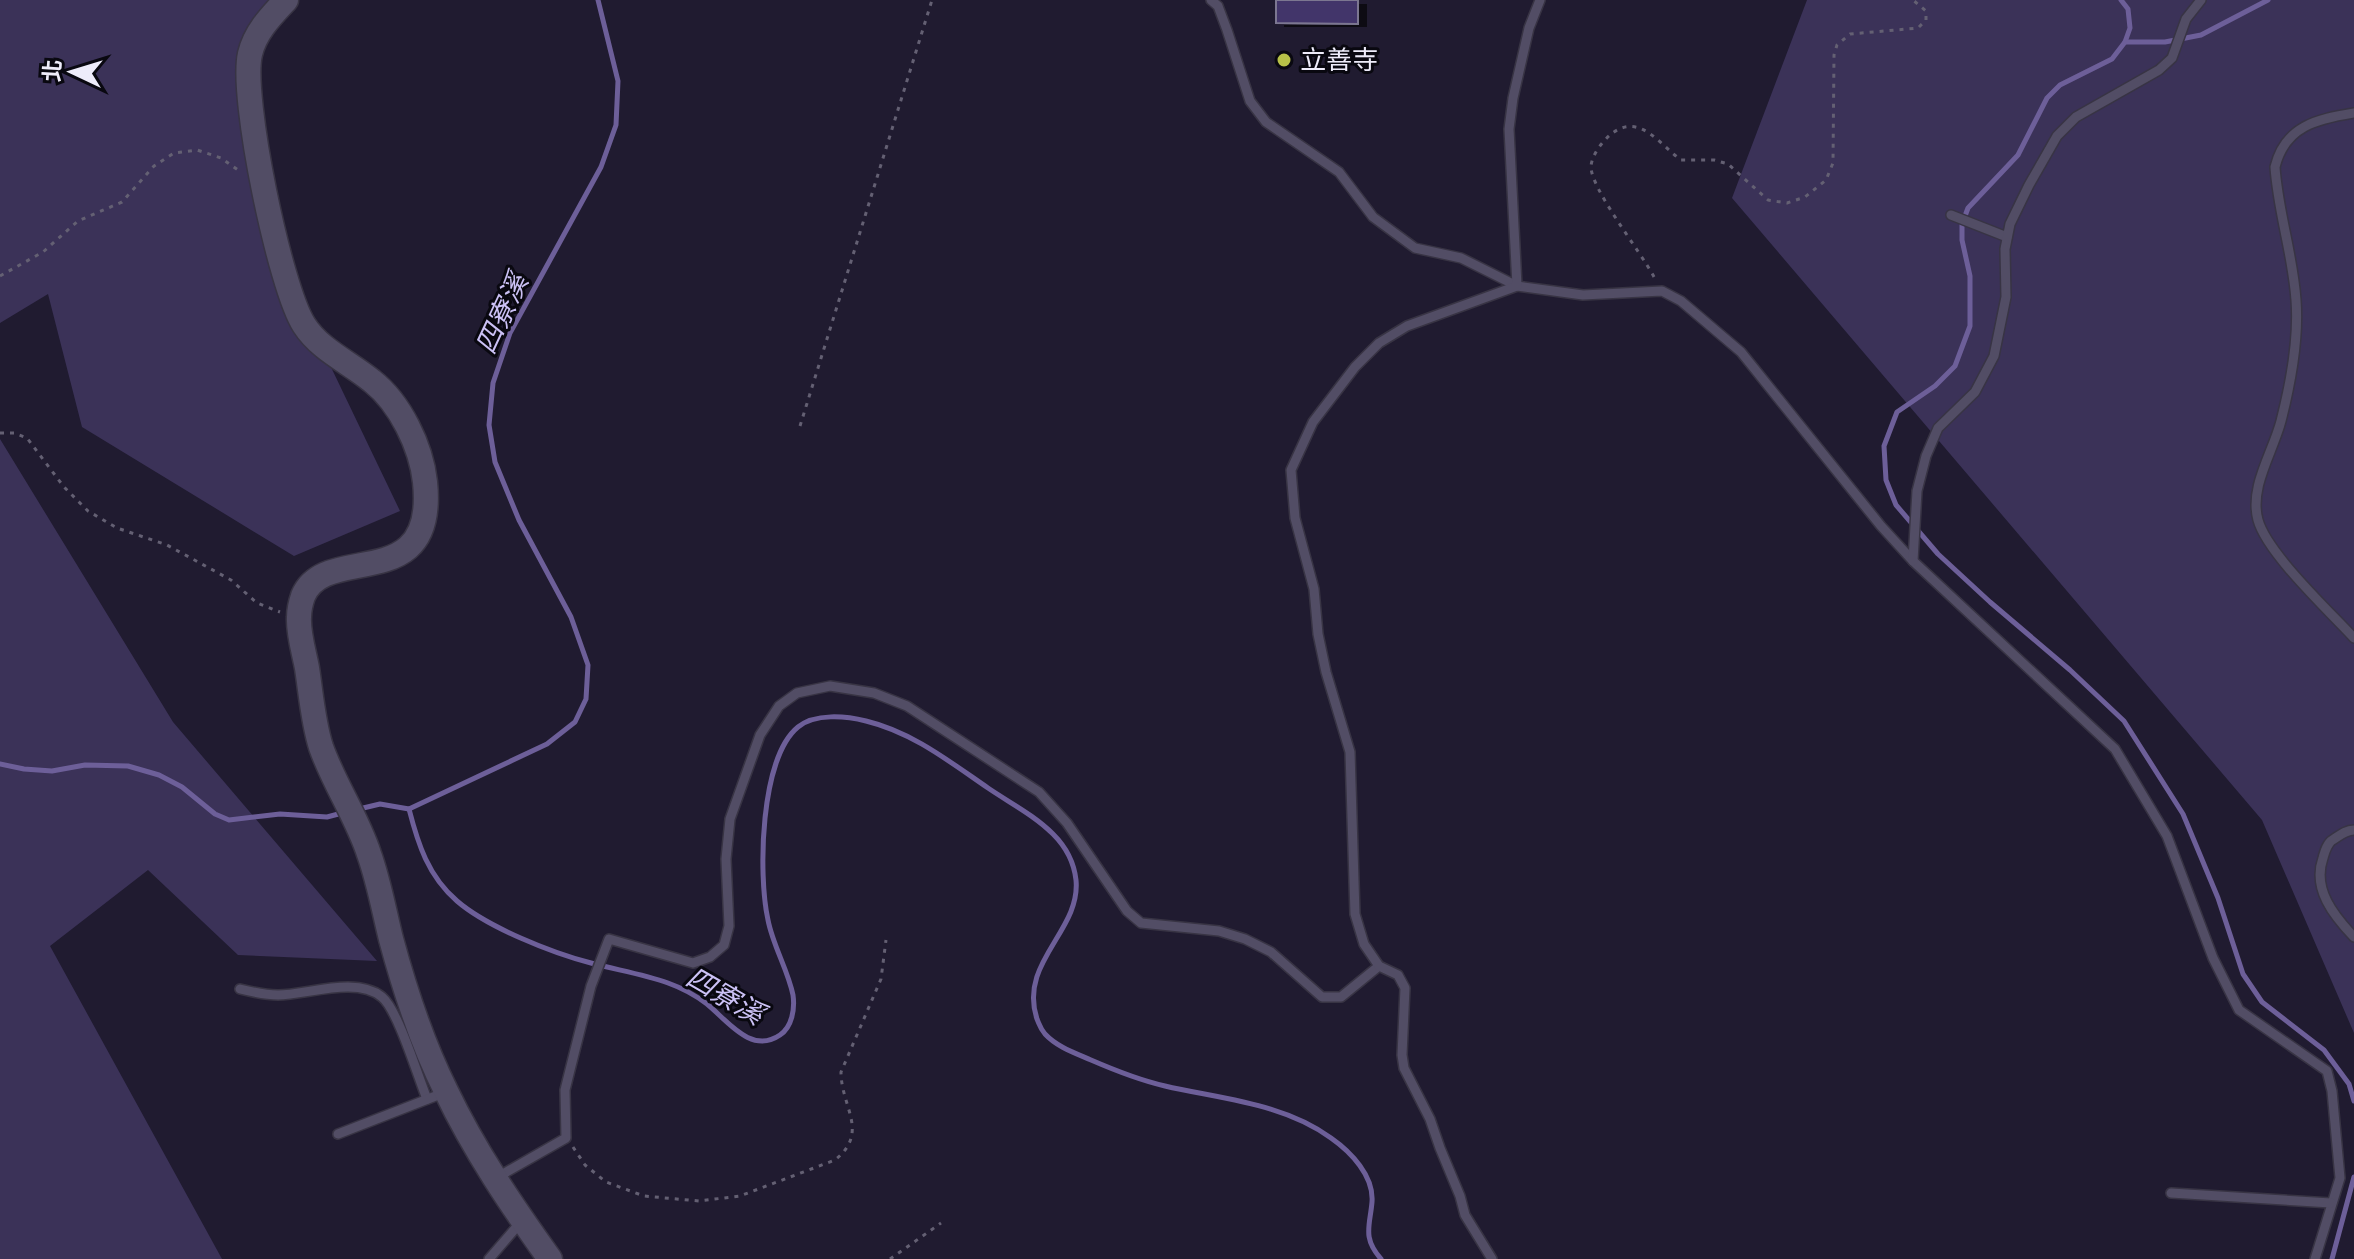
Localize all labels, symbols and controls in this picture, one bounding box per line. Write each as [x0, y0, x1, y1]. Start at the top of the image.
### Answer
north arrow [32, 32, 112, 112]
place label: 立善寺 [1300, 45, 1378, 75]
marker: 立善寺 [1275, 51, 1293, 69]
text: 北 [39, 59, 66, 82]
water label: 四寮溪 [469, 265, 536, 359]
water label: 四寮溪 [680, 961, 773, 1033]

